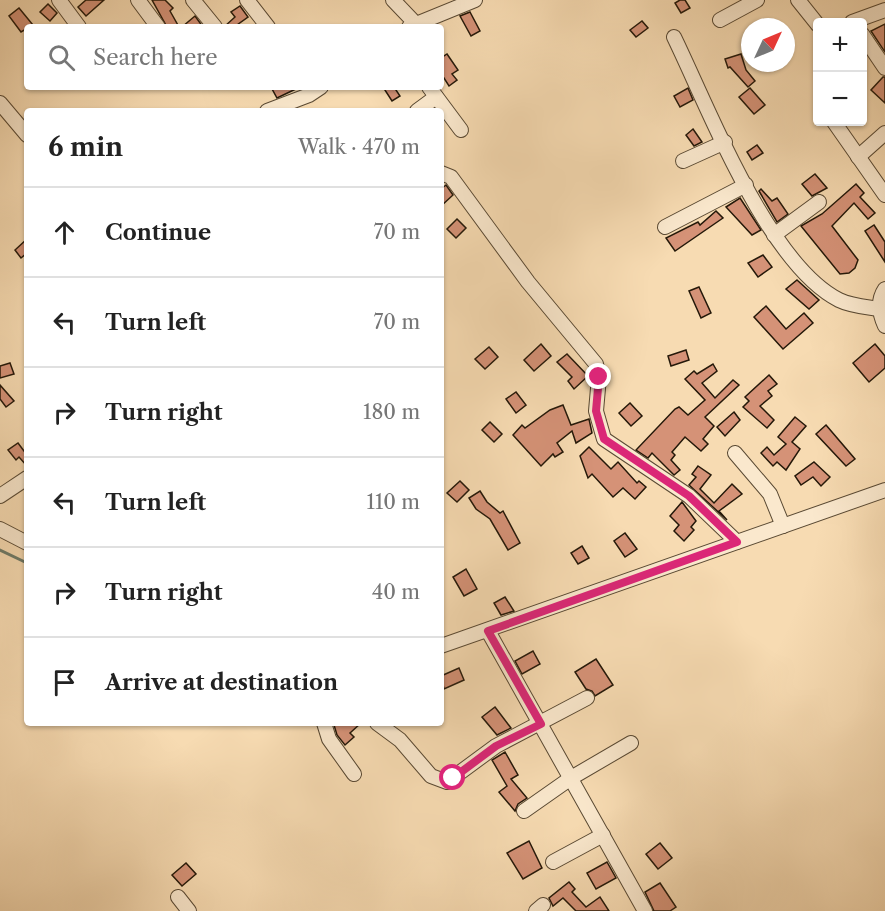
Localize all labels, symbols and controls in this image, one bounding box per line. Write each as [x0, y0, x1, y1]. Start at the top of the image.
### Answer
north arrow [741, 18, 795, 72]
map controls [813, 18, 867, 126]
button: + [813, 18, 867, 72]
search box [24, 24, 444, 90]
icon: search [45, 41, 78, 74]
text: Search here [93, 44, 218, 71]
button: − [813, 72, 867, 126]
text: 6 min [48, 131, 123, 163]
text: Walk · 470 m [298, 135, 420, 159]
icon: ahead [48, 216, 81, 249]
text: Continue [105, 219, 211, 246]
text: 70 m [374, 220, 420, 244]
icon: left [48, 306, 81, 339]
text: Turn left [105, 309, 206, 336]
text: 70 m [374, 310, 420, 334]
route end [585, 363, 611, 389]
icon: right [48, 396, 81, 429]
text: Turn right [105, 399, 223, 426]
text: 180 m [363, 400, 420, 424]
icon: left [48, 486, 81, 519]
text: Turn left [105, 489, 206, 516]
text: 110 m [367, 490, 420, 514]
icon: right [48, 576, 81, 609]
text: Turn right [105, 579, 223, 606]
text: 40 m [372, 580, 420, 604]
icon: arrive [48, 666, 81, 699]
text: Arrive at destination [105, 669, 338, 696]
route start [439, 764, 465, 790]

